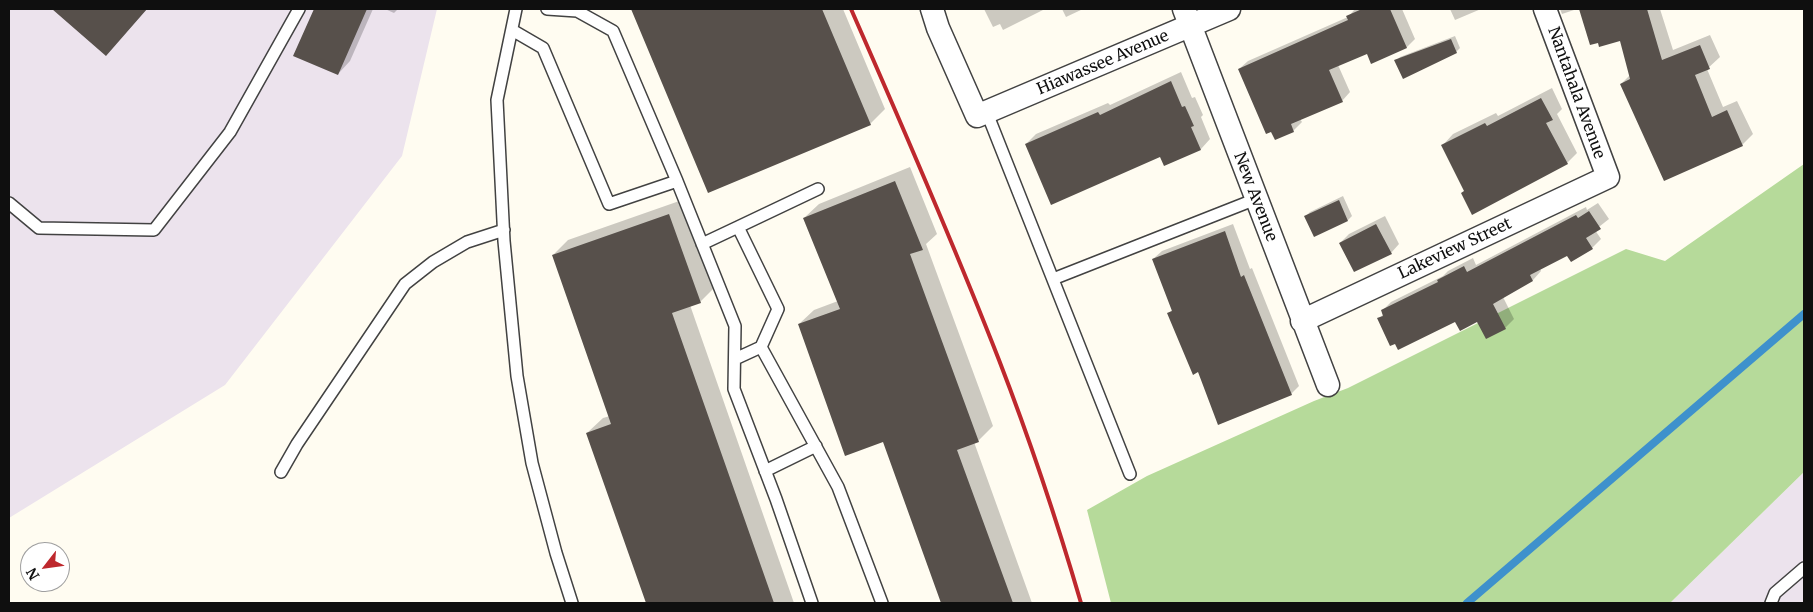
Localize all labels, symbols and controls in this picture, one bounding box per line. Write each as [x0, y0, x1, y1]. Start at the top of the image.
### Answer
street label: Nantahala Avenue [1543, 25, 1609, 161]
street label: Hiawassee Avenue [1034, 27, 1172, 99]
street label: New Avenue [1229, 150, 1281, 244]
street label: Lakeview Street [1395, 214, 1515, 284]
north arrow [20, 542, 70, 592]
text: N [22, 565, 43, 583]

